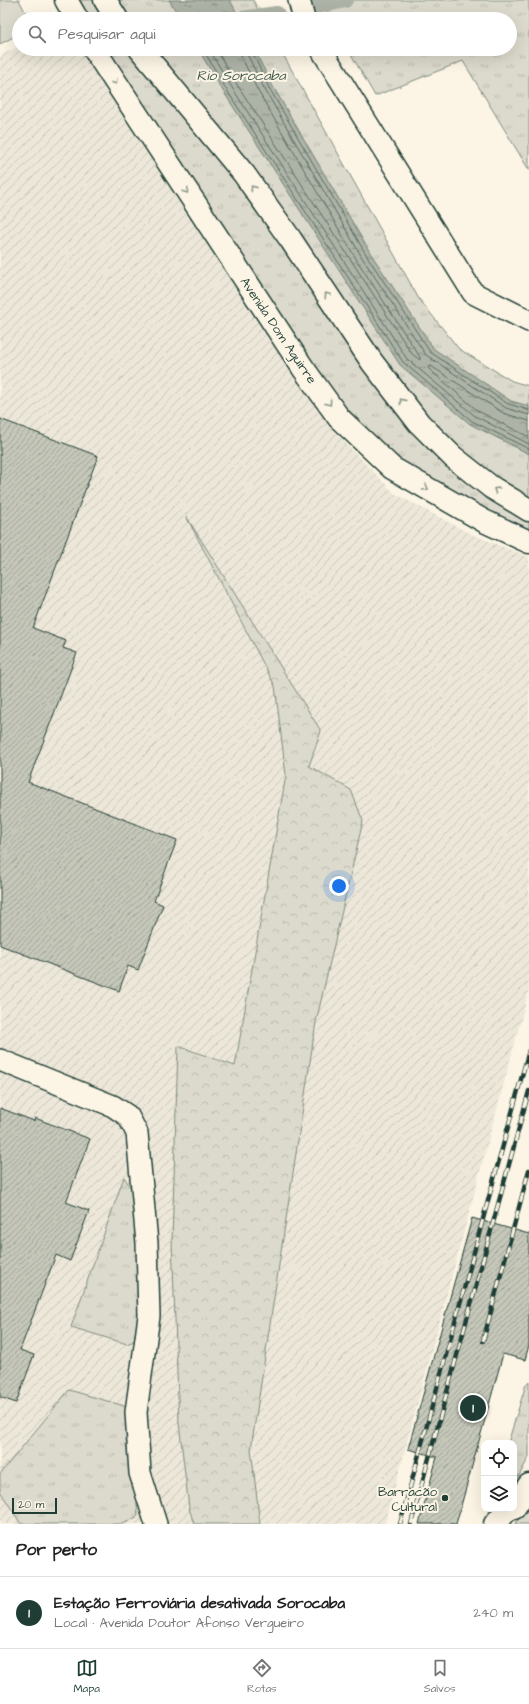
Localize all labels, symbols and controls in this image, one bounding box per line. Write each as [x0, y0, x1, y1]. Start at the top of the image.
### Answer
search box [12, 12, 517, 56]
icon: search [26, 23, 48, 45]
text: Pesquisar aqui [58, 24, 155, 45]
water label: Rio Sorocaba [196, 66, 286, 86]
one-way arrow [110, 78, 118, 85]
one-way arrow [251, 185, 258, 192]
one-way arrow [182, 187, 189, 194]
street label: Avenida Dom Aguirre [235, 274, 321, 388]
one-way arrow [324, 292, 332, 299]
one-way arrow [400, 398, 407, 405]
one-way arrow [324, 399, 331, 406]
one-way arrow [422, 483, 429, 490]
one-way arrow [493, 487, 500, 495]
your location [329, 876, 349, 896]
pin: 1 [460, 1393, 486, 1423]
map controls [481, 1440, 517, 1512]
button: locate [481, 1440, 517, 1476]
button: layers [481, 1476, 517, 1512]
place label: Barracão Cultural [378, 1483, 438, 1516]
marker: Barracão Cultural [440, 1493, 450, 1503]
scale bar [12, 1496, 57, 1515]
text: 20 m [18, 1497, 44, 1512]
text: Por perto [16, 1538, 97, 1562]
text: Estação Ferroviária desativada Sorocaba [54, 1593, 345, 1614]
text: 1 [28, 1604, 30, 1622]
text: 240 m [473, 1604, 513, 1622]
text: Local · Avenida Doutor Afonso Vergueiro [54, 1614, 304, 1632]
tab: Mapa [74, 1657, 100, 1696]
tab: Rotas [247, 1657, 277, 1696]
tab: Salvos [424, 1657, 455, 1696]

